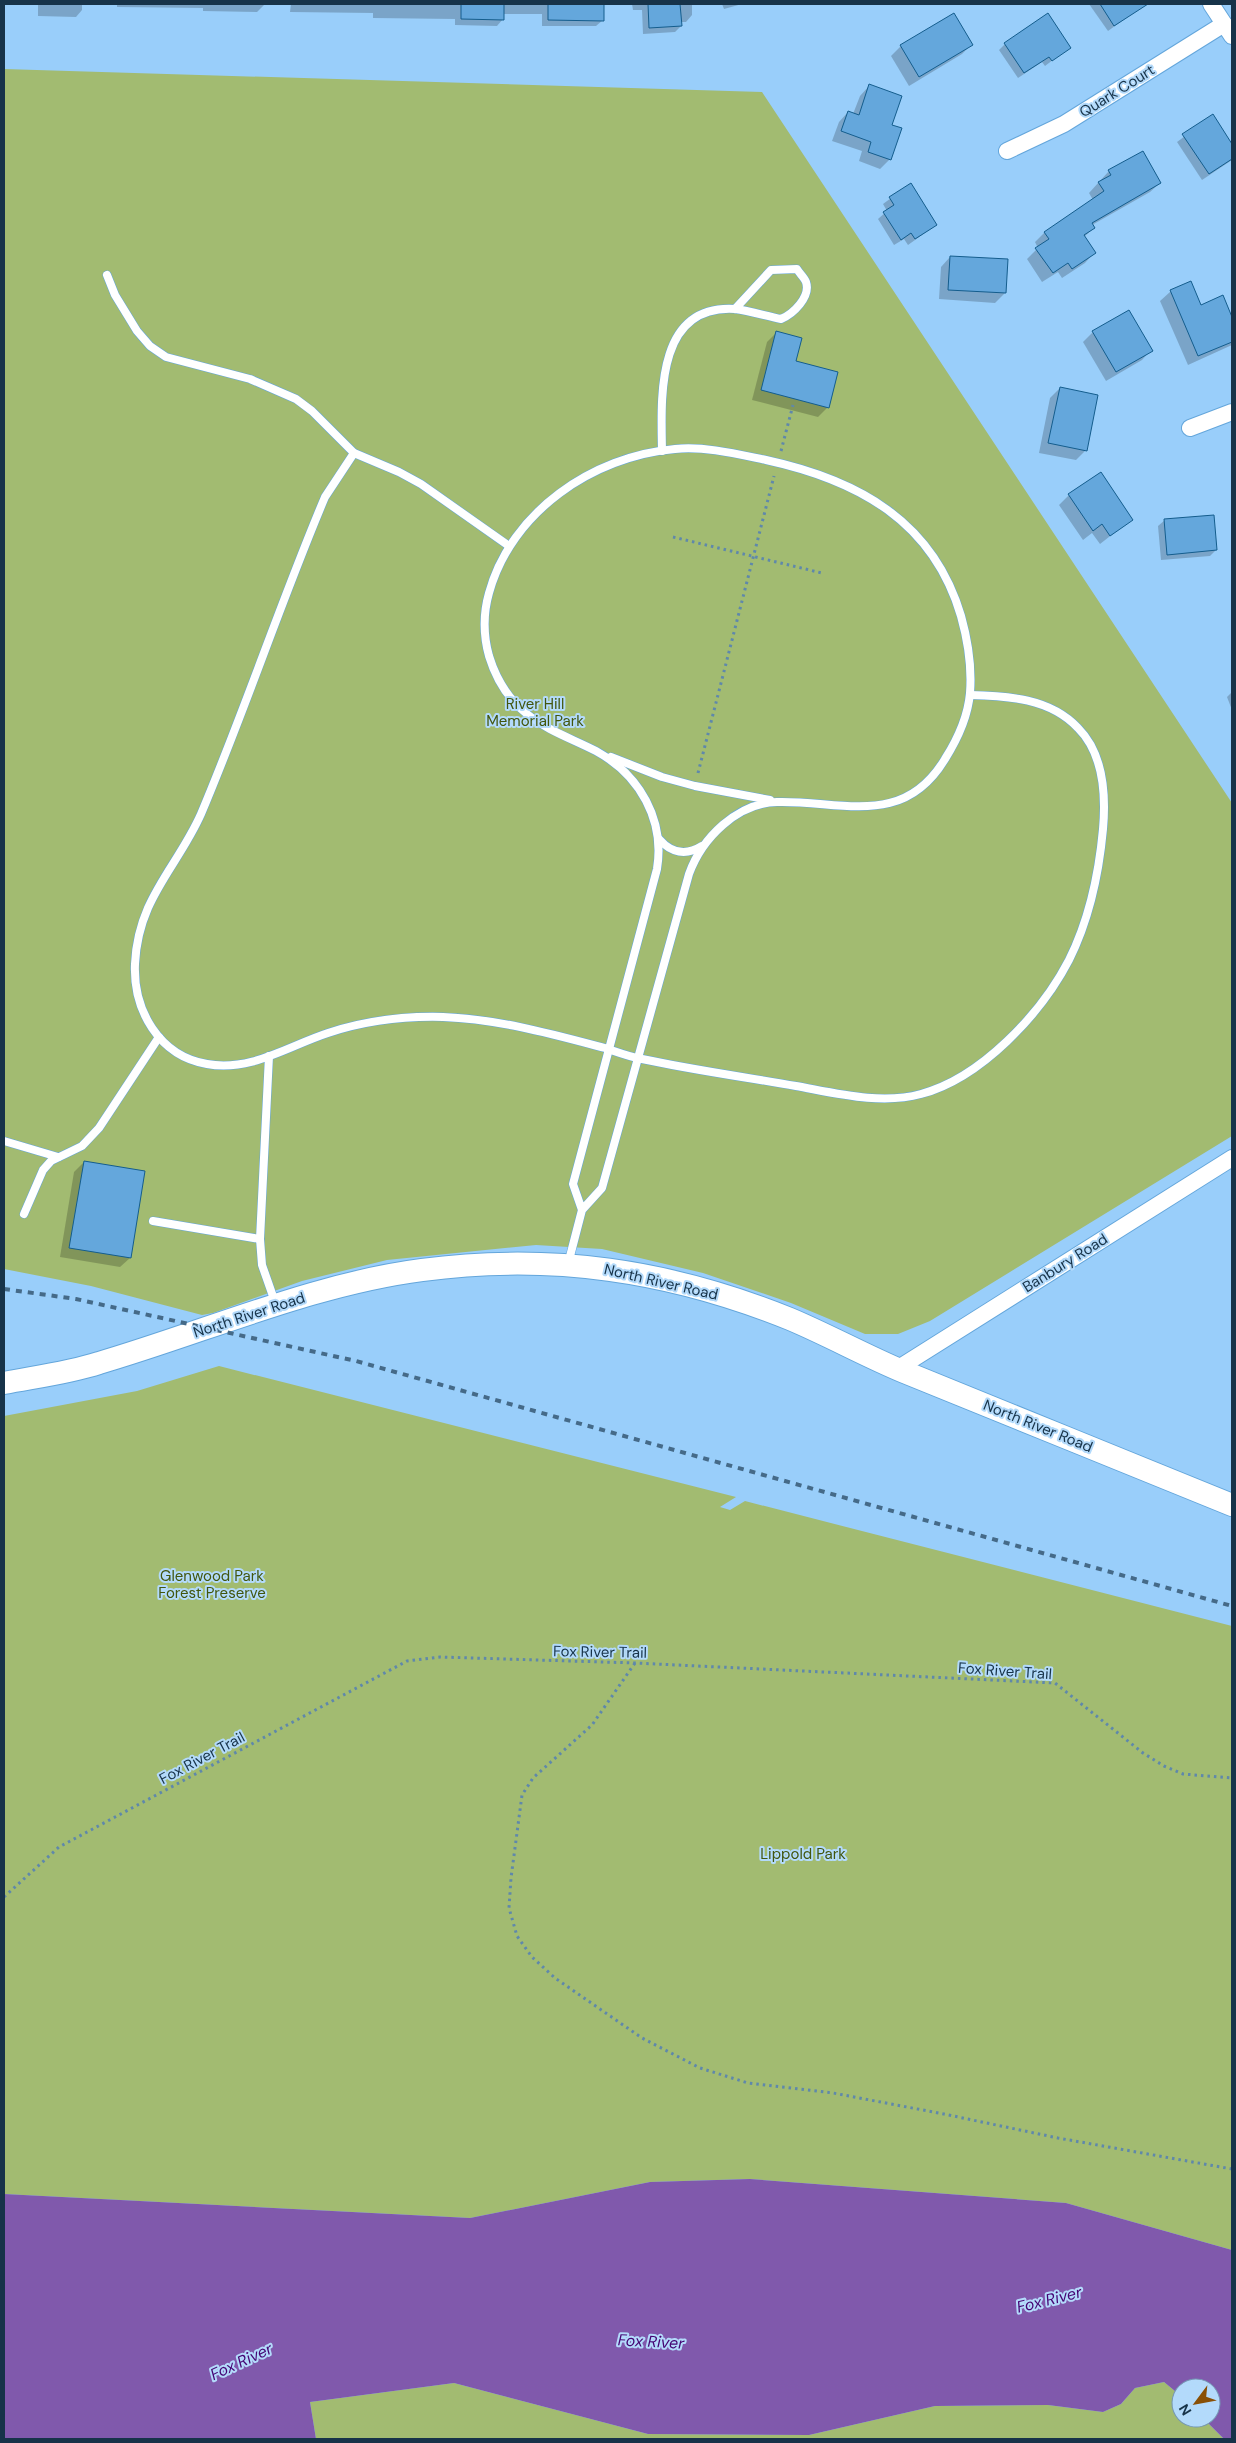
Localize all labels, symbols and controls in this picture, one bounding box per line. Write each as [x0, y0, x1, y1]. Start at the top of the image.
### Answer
street label: Quark Court [1076, 60, 1159, 122]
park label: River Hill Memorial Park [486, 694, 584, 731]
street label: Banbury Road [1019, 1229, 1111, 1297]
street label: North River Road [602, 1259, 720, 1305]
street label: North River Road [191, 1288, 307, 1342]
street label: North River Road [980, 1395, 1096, 1457]
park label: Glenwood Park Forest Preserve [158, 1566, 266, 1603]
street label: Fox River Trail [553, 1641, 647, 1663]
street label: Fox River Trail [957, 1658, 1053, 1684]
street label: Fox River Trail [156, 1727, 248, 1789]
park label: Lippold Park [760, 1844, 846, 1864]
water label: Fox River [1014, 2281, 1085, 2318]
water label: Fox River [617, 2329, 686, 2354]
water label: Fox River [207, 2337, 277, 2385]
north arrow [1171, 2378, 1221, 2428]
text: N [1175, 2401, 1195, 2419]

